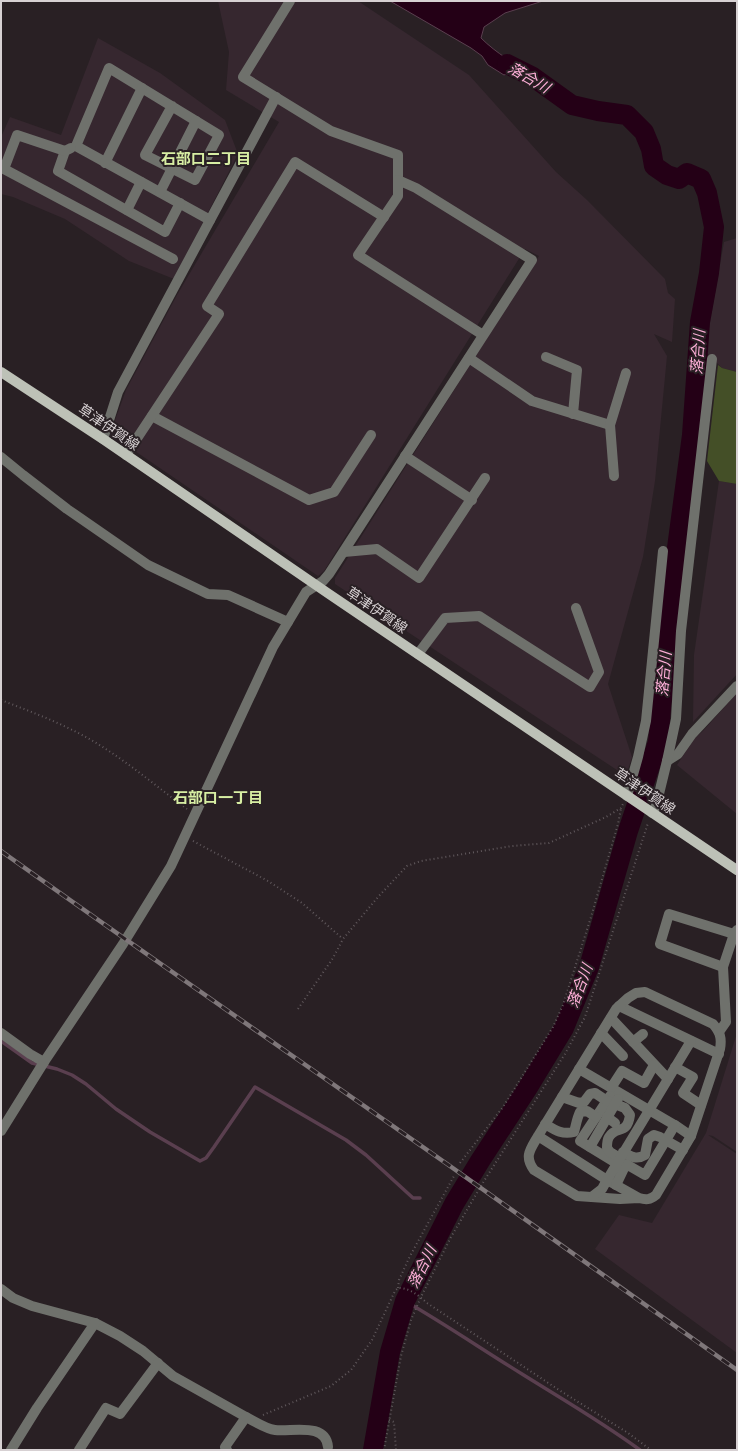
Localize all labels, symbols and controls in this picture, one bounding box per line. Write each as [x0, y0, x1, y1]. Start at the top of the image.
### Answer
water label: 落合川 [505, 59, 555, 99]
district label: 石部口二丁目 [161, 150, 251, 169]
water label: 落合川 [687, 327, 710, 375]
street label: 草津伊賀線 [75, 401, 142, 454]
street label: 草津伊賀線 [343, 584, 410, 637]
water label: 落合川 [653, 649, 676, 697]
street label: 草津伊賀線 [611, 765, 678, 818]
district label: 石部口一丁目 [173, 789, 263, 808]
water label: 落合川 [564, 960, 598, 1011]
water label: 落合川 [404, 1241, 442, 1292]

